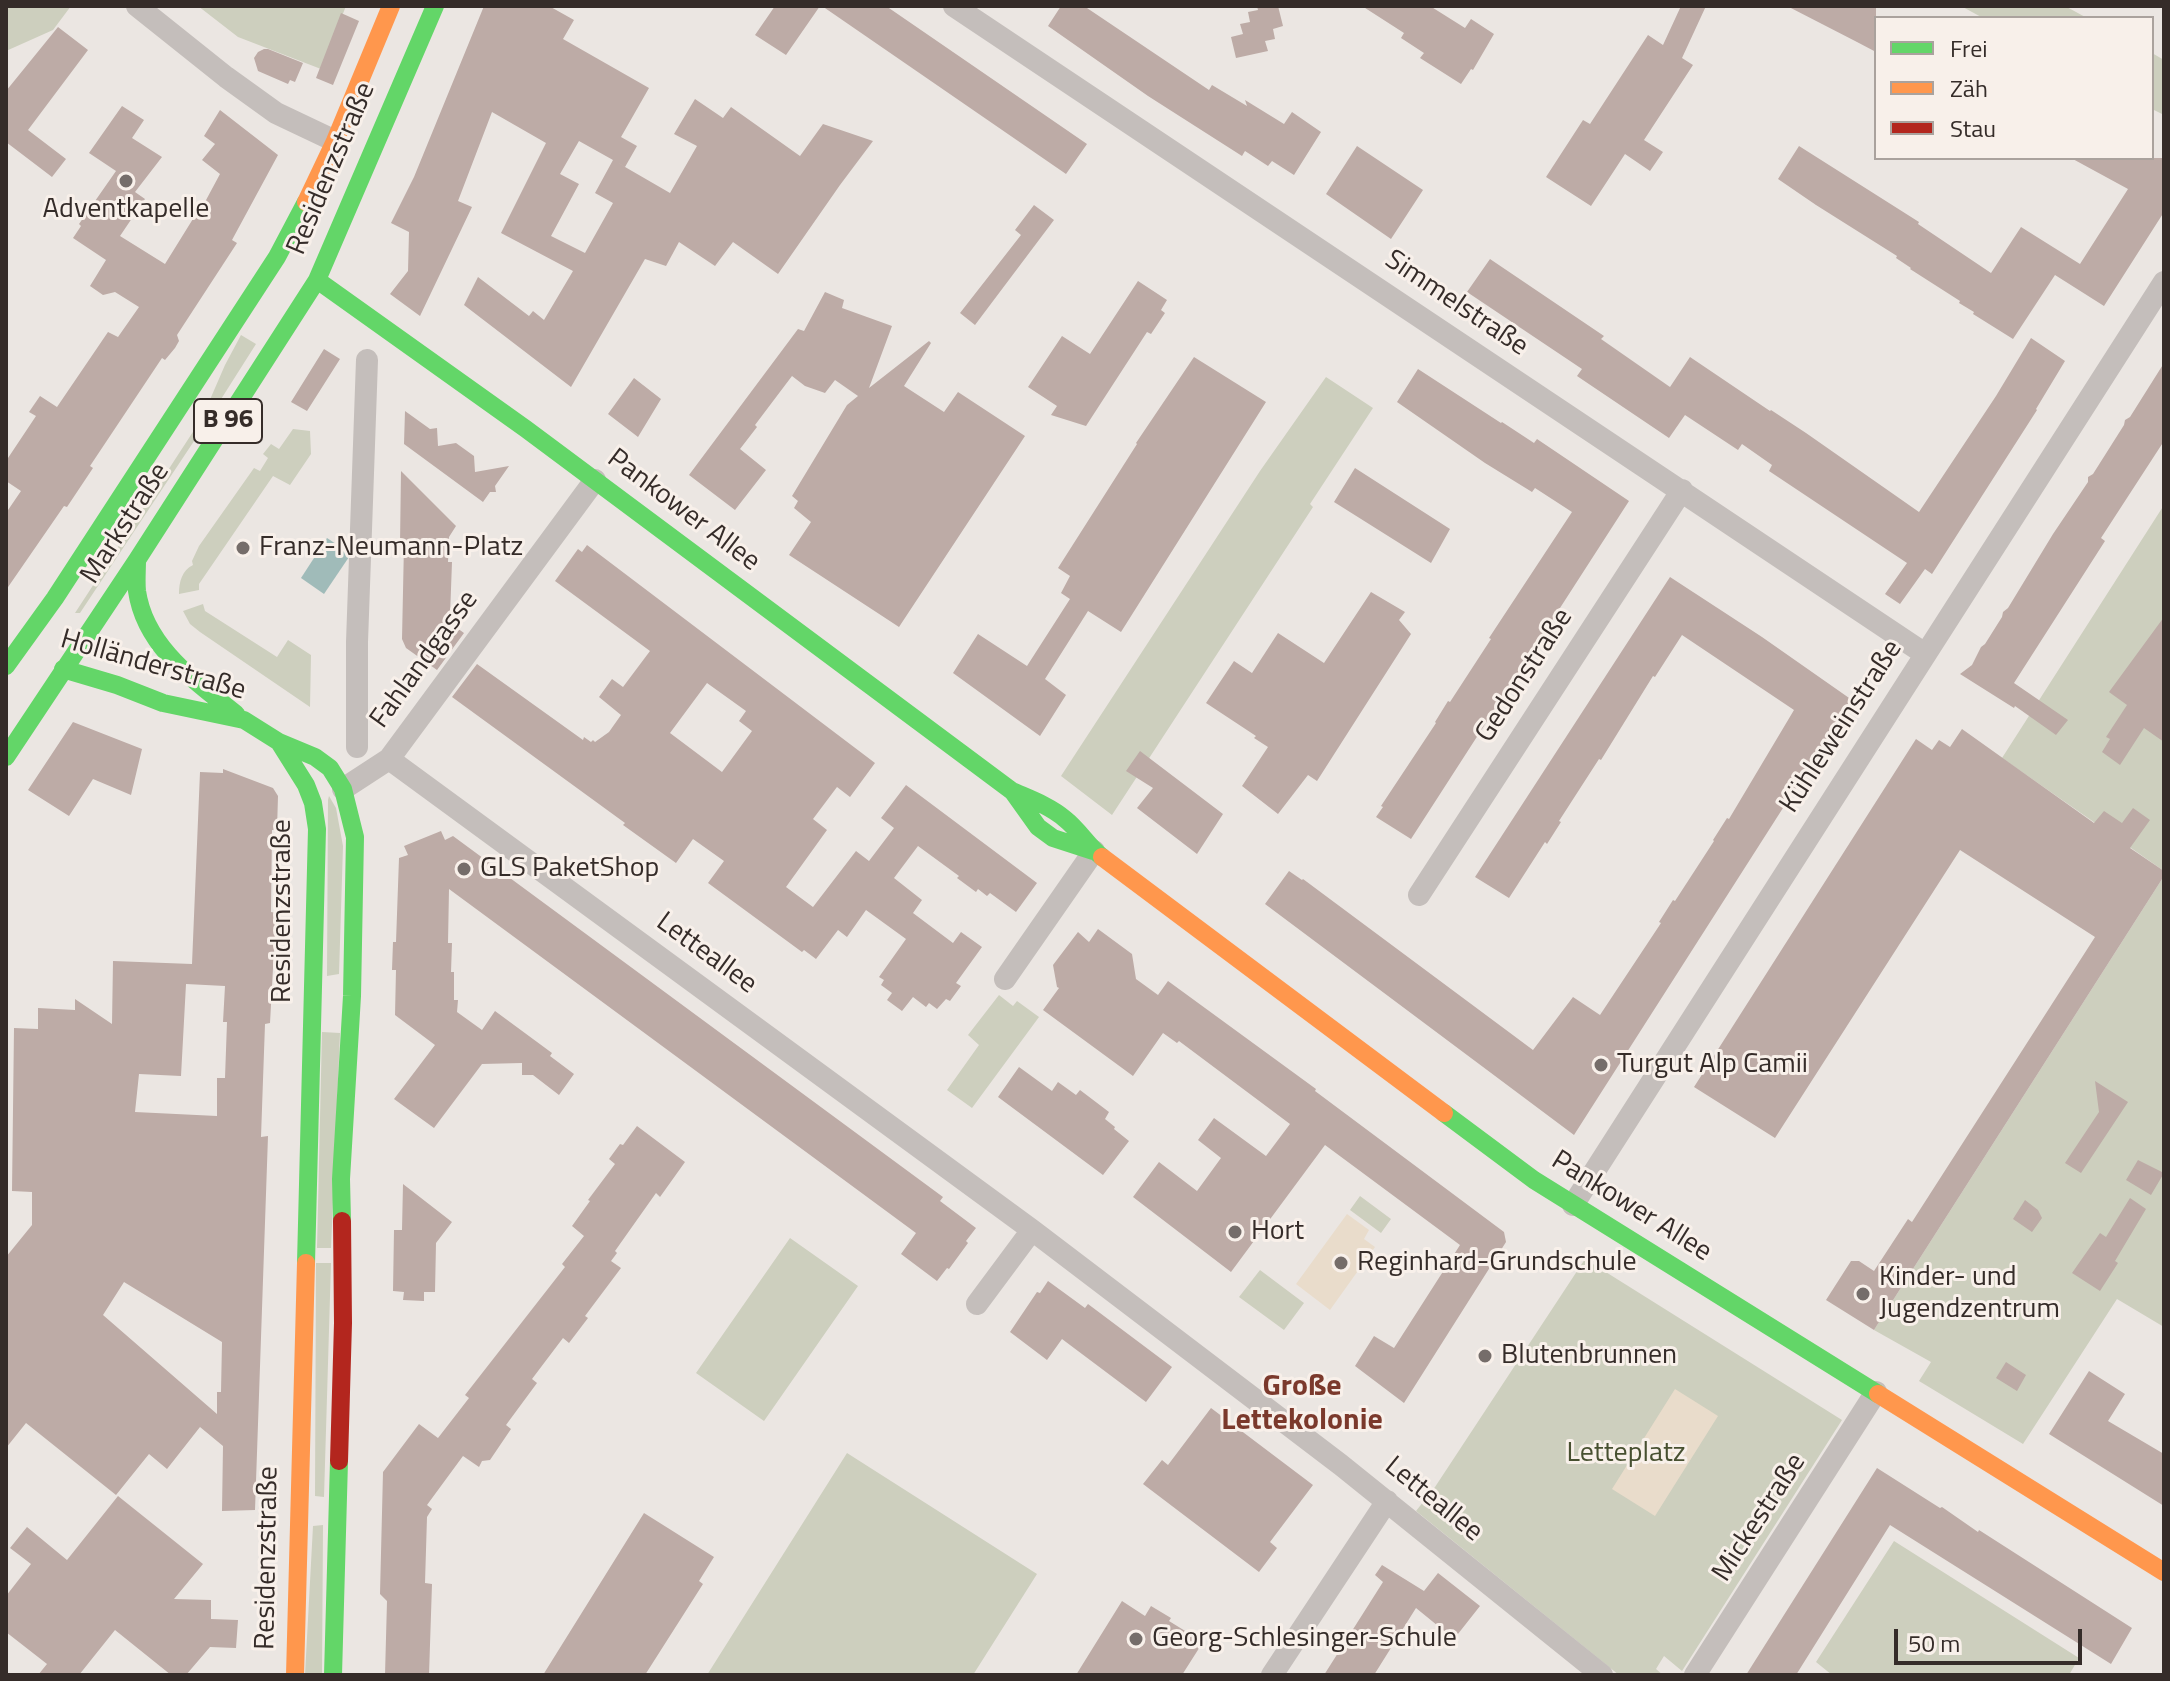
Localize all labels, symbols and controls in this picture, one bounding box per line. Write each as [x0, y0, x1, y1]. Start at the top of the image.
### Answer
legend [1874, 16, 2154, 160]
text: Frei [1950, 30, 1988, 66]
text: Zäh [1950, 70, 1988, 106]
street label: Residenzstraße [281, 78, 383, 260]
text: Stau [1950, 110, 1996, 146]
marker: Adventkapelle [117, 172, 135, 190]
place label: Adventkapelle [43, 193, 209, 227]
street label: Simmelstraße [1378, 244, 1534, 364]
road number: B 96 [194, 399, 262, 443]
street label: Pankower Allee [600, 443, 766, 579]
street label: Markstraße [74, 457, 178, 591]
place label: Franz-Neumann-Platz [259, 531, 523, 565]
marker: Franz-Neumann-Platz [234, 539, 252, 557]
street label: Fahlandgasse [364, 585, 486, 735]
street label: Gedonstraße [1469, 603, 1581, 749]
street label: Holländerstraße [57, 624, 249, 708]
street label: Kühleweinstraße [1774, 634, 1910, 820]
street label: Residenzstraße [266, 819, 300, 1003]
place label: GLS PaketShop [480, 852, 659, 886]
marker: GLS PaketShop [455, 860, 473, 878]
street label: Letteallee [649, 906, 763, 1002]
place label: Turgut Alp Camii [1617, 1048, 1808, 1082]
marker: Turgut Alp Camii [1592, 1056, 1610, 1074]
street label: Pankower Allee [1545, 1144, 1717, 1270]
place label: Hort [1251, 1215, 1304, 1249]
marker: Hort [1226, 1223, 1244, 1241]
place label: Reginhard-Grundschule [1357, 1246, 1637, 1280]
marker: Reginhard-Grundschule [1332, 1254, 1350, 1272]
place label: Kinder- und Jugendzentrum [1879, 1261, 2060, 1327]
marker: Kinder- und Jugendzentrum [1854, 1285, 1872, 1303]
place label: Blutenbrunnen [1501, 1339, 1677, 1373]
marker: Blutenbrunnen [1476, 1347, 1494, 1365]
district label: Große Lettekolonie [1221, 1370, 1383, 1440]
park label: Letteplatz [1567, 1437, 1685, 1471]
street label: Mickestraße [1706, 1448, 1814, 1588]
street label: Letteallee [1377, 1450, 1489, 1550]
street label: Residenzstraße [250, 1466, 286, 1650]
scale bar [1898, 1613, 2086, 1663]
place label: Georg-Schlesinger-Schule [1152, 1622, 1457, 1656]
text: 50 m [1908, 1625, 1960, 1661]
marker: Georg-Schlesinger-Schule [1127, 1630, 1145, 1648]

